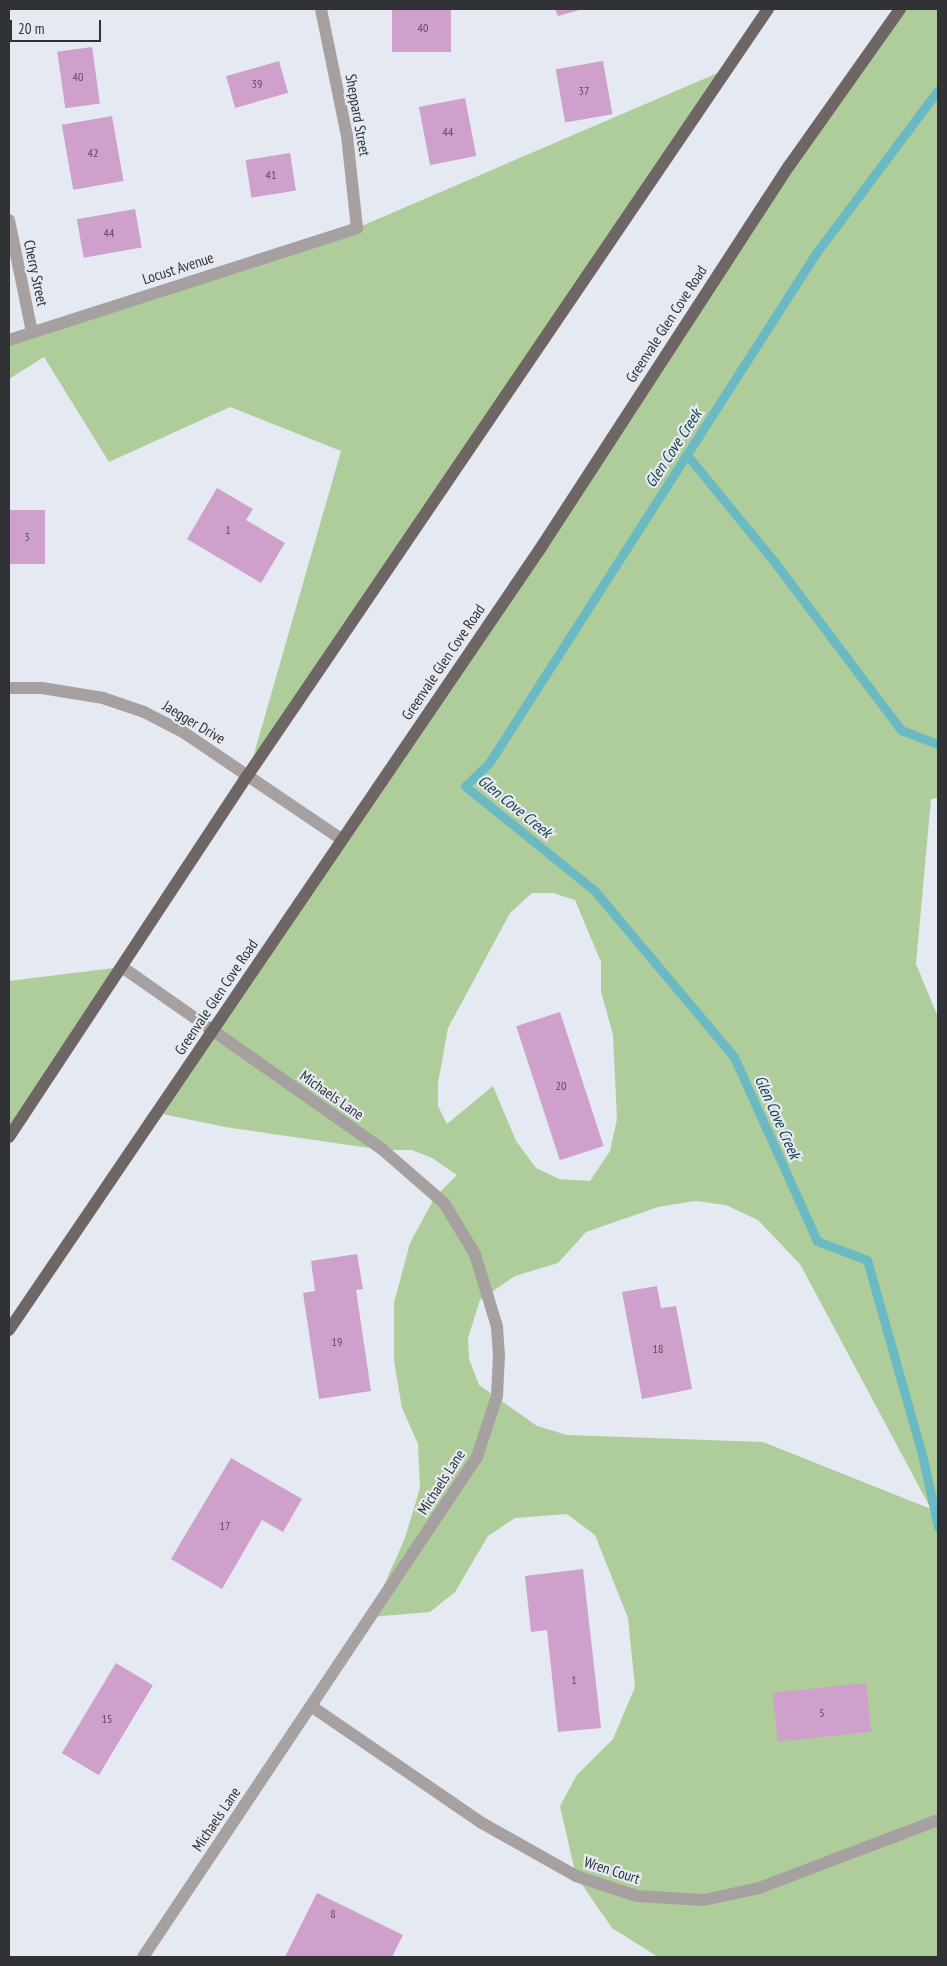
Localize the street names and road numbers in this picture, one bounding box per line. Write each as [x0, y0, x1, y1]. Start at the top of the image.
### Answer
street label: Sheppard Street [342, 73, 374, 157]
street label: Cherry Street [20, 238, 52, 308]
street label: Locust Avenue [140, 248, 216, 288]
street label: Greenvale Glen Cove Road [622, 262, 710, 386]
street label: Greenvale Glen Cove Road [398, 601, 488, 723]
street label: Jaegger Drive [160, 696, 228, 748]
street label: Greenvale Glen Cove Road [171, 936, 261, 1058]
street label: Michaels Lane [297, 1067, 367, 1123]
street label: Michaels Lane [413, 1446, 469, 1518]
street label: Michaels Lane [188, 1784, 244, 1854]
street label: Wren Court [582, 1853, 642, 1887]

